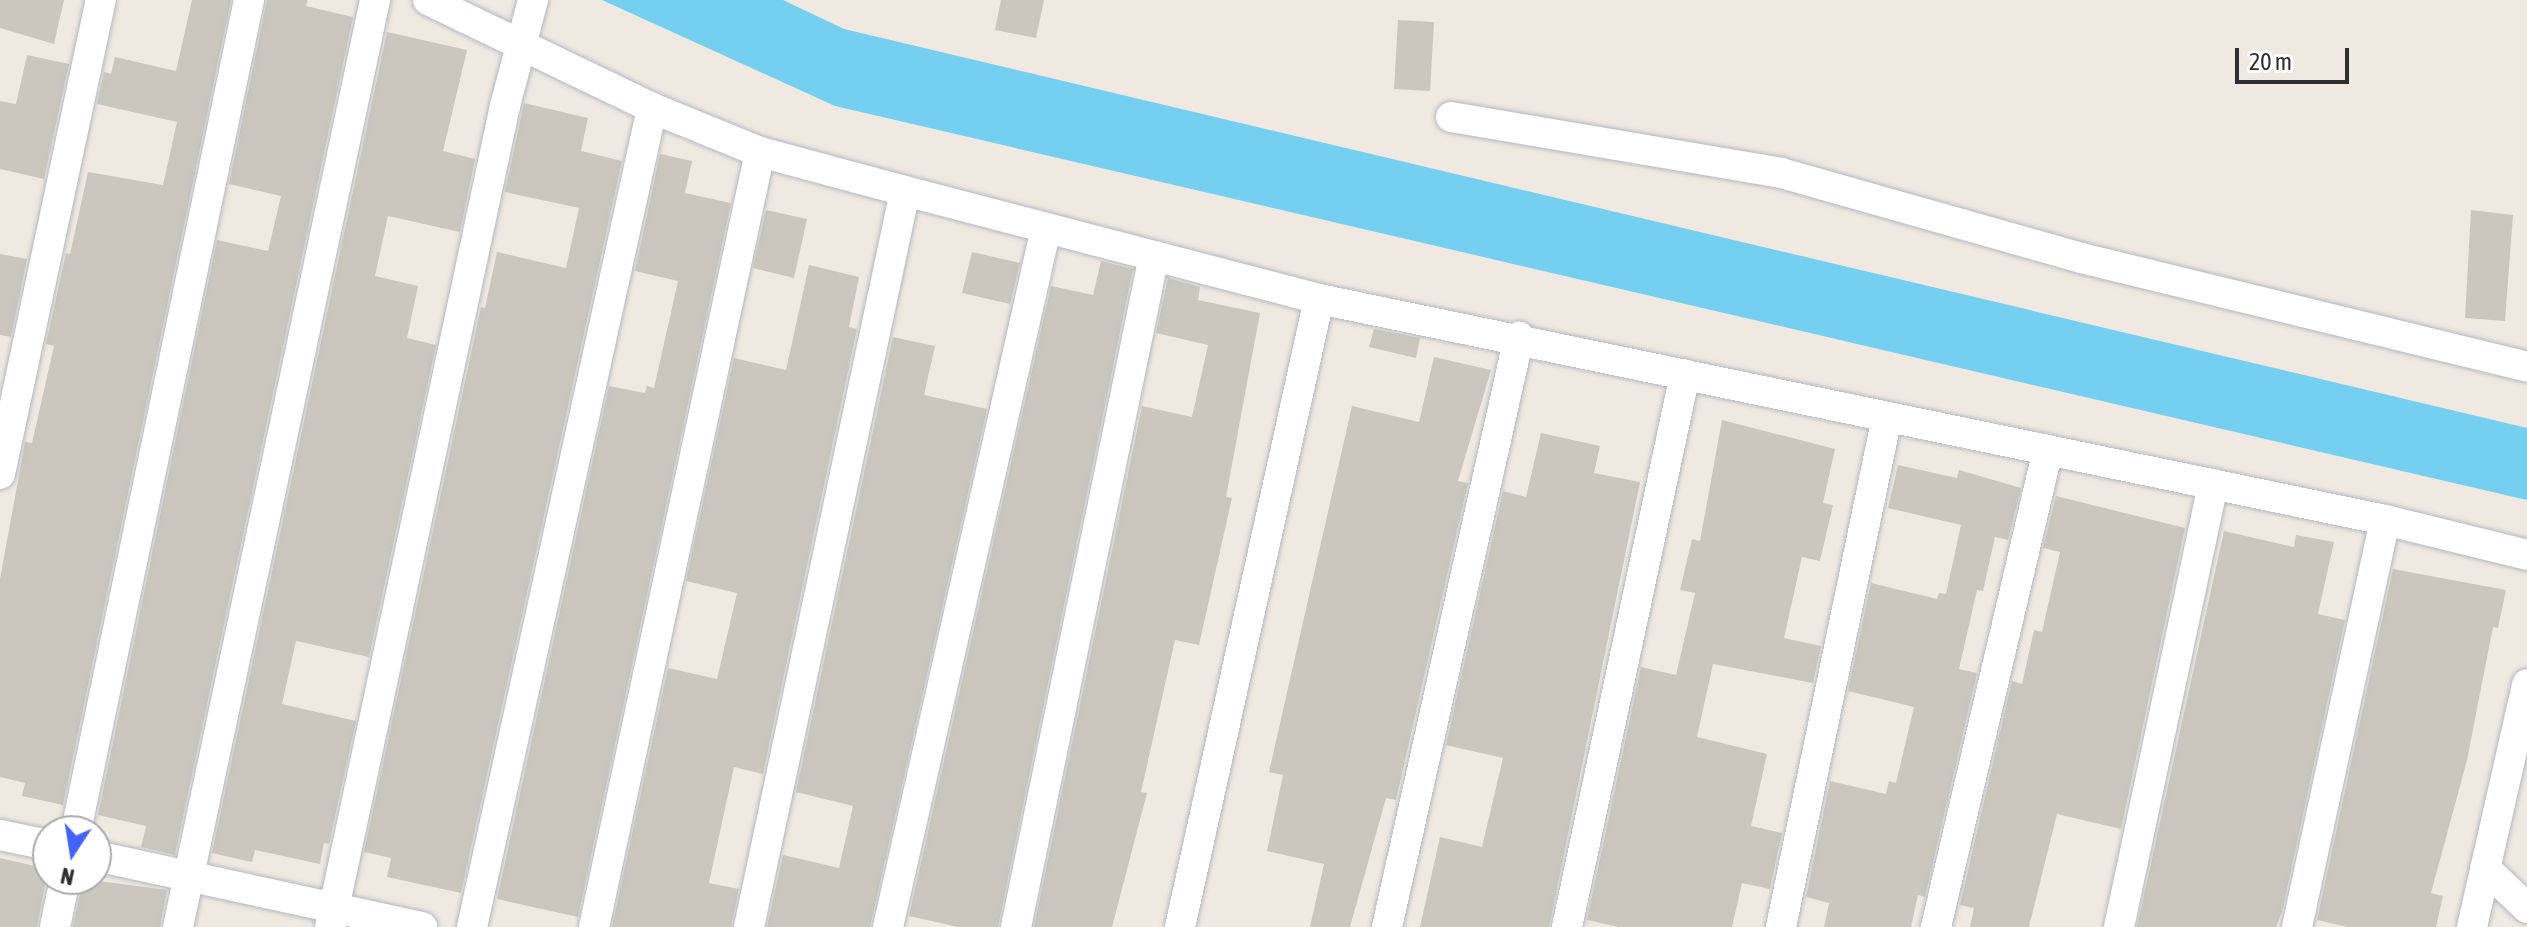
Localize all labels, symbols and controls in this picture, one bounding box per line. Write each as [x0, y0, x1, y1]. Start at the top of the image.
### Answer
scale bar [2239, 32, 2353, 82]
text: 20 m [2249, 48, 2292, 75]
north arrow [32, 815, 112, 895]
text: N [58, 862, 76, 891]

